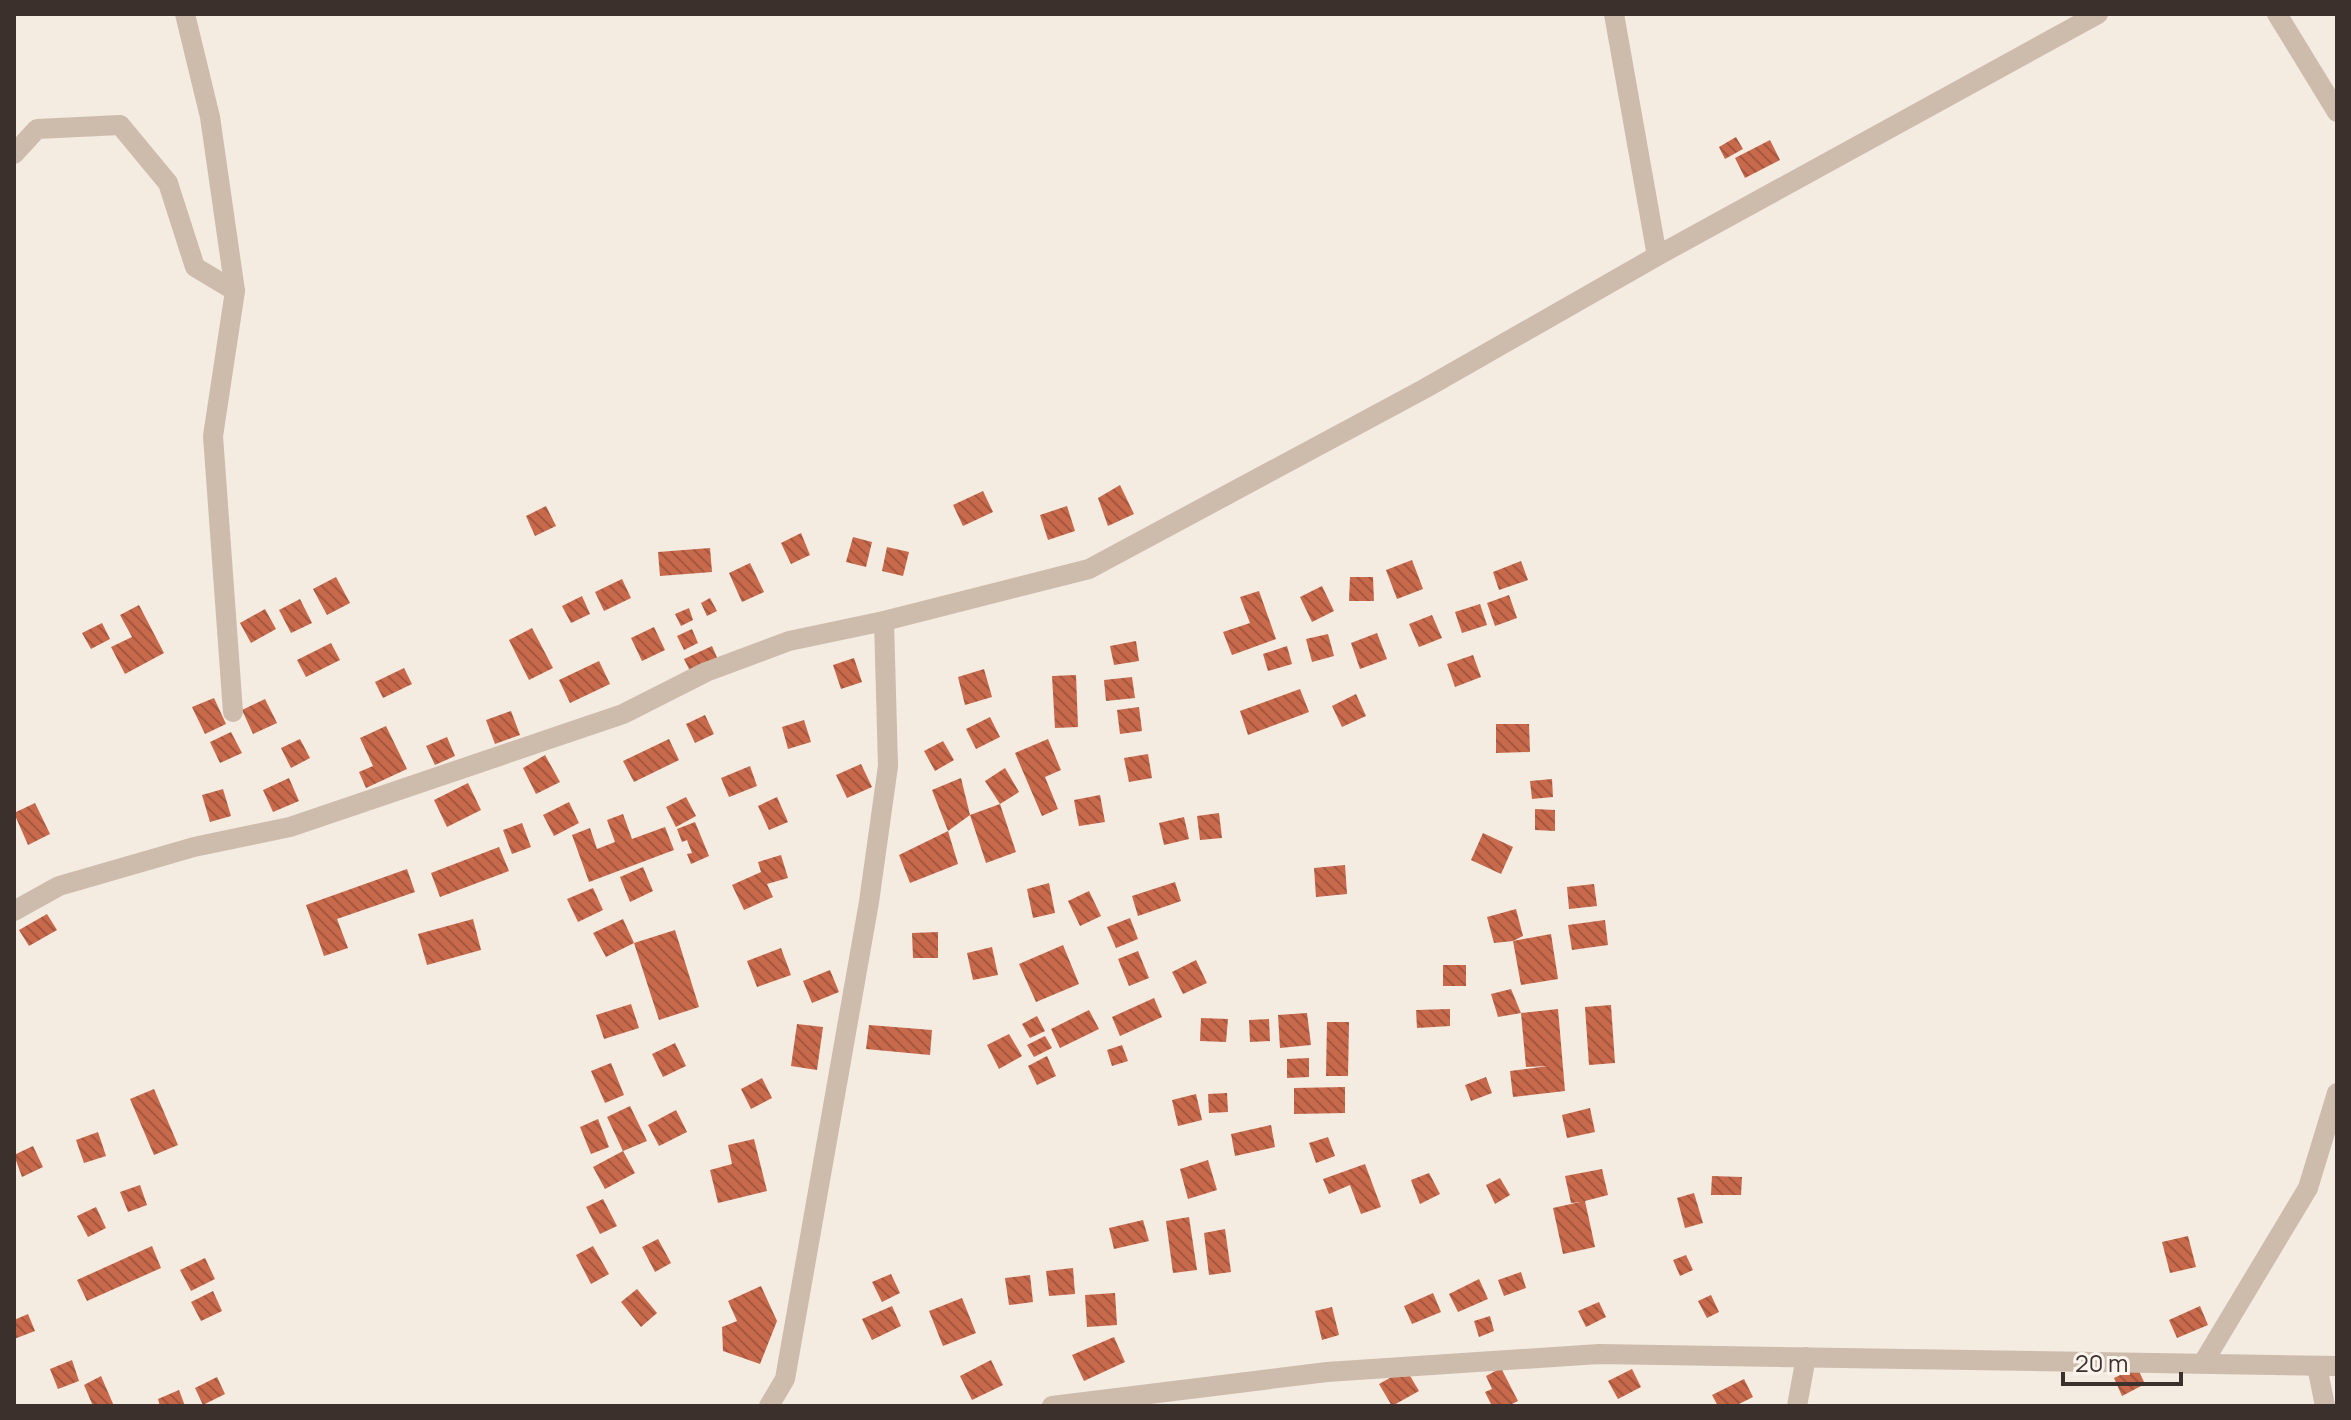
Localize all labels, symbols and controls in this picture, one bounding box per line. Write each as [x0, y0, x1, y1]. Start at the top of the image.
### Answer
scale bar [2063, 1336, 2181, 1386]
text: 20 m [2075, 1346, 2128, 1379]

